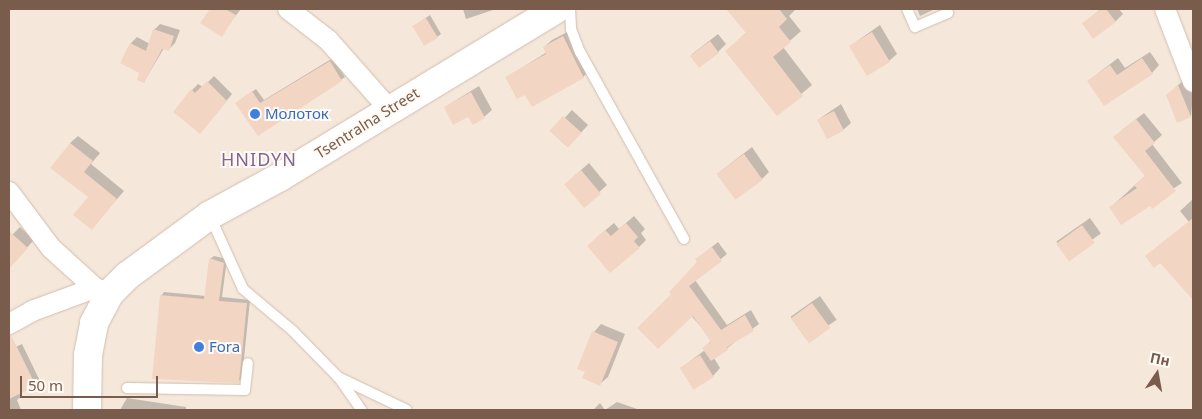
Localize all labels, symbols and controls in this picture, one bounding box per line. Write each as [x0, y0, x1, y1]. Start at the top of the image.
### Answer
street label: Tsentralna Street [312, 84, 422, 162]
place label: Молоток [265, 105, 329, 123]
marker: Молоток [249, 108, 261, 120]
district label: HNIDYN [220, 148, 298, 170]
place label: Fora [209, 338, 240, 356]
marker: Fora [193, 341, 205, 353]
text: Пн [1149, 347, 1172, 370]
north arrow [1132, 349, 1182, 399]
scale bar [22, 366, 160, 398]
text: 50 m [28, 375, 63, 395]

